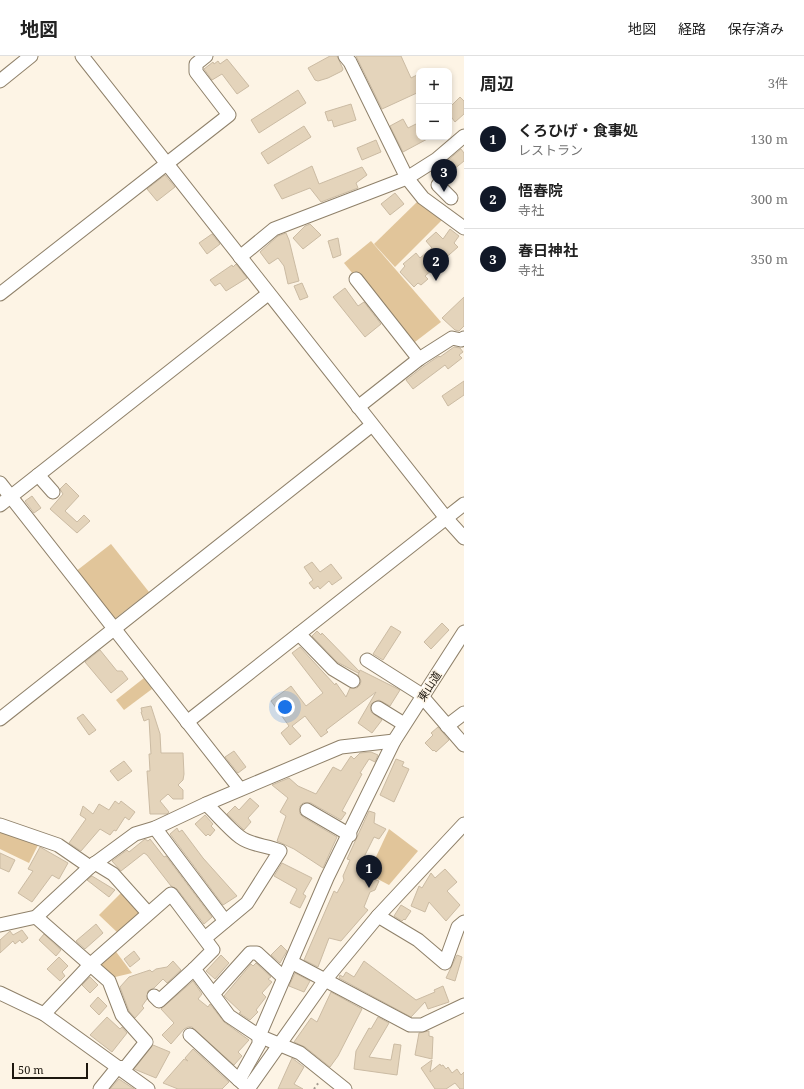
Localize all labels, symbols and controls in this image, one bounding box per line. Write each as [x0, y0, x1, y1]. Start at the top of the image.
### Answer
text: 地図 [20, 16, 58, 42]
text: 地図 [628, 19, 656, 38]
text: 経路 [678, 19, 706, 38]
text: 保存済み [728, 19, 784, 38]
map controls [416, 68, 452, 140]
button: + [416, 68, 452, 104]
text: 周辺 [480, 72, 514, 95]
text: 3件 [768, 74, 788, 92]
button: − [416, 104, 452, 140]
text: くろひげ・食事処 [518, 120, 638, 140]
text: 1 [489, 130, 497, 148]
text: 130 m [751, 130, 788, 148]
text: レストラン [518, 141, 583, 159]
pin: 3 [431, 159, 457, 192]
text: 悟春院 [518, 180, 563, 200]
text: 2 [489, 190, 497, 208]
text: 300 m [751, 190, 788, 208]
text: 寺社 [518, 201, 544, 219]
text: 春日神社 [518, 240, 578, 260]
pin: 2 [423, 248, 449, 281]
text: 3 [489, 250, 497, 268]
text: 350 m [751, 250, 788, 268]
text: 寺社 [518, 261, 544, 279]
street label: 東山道 [414, 668, 444, 704]
your location [275, 697, 295, 717]
pin: 1 [356, 855, 382, 888]
scale bar [12, 1061, 88, 1080]
text: 50 m [18, 1062, 44, 1077]

